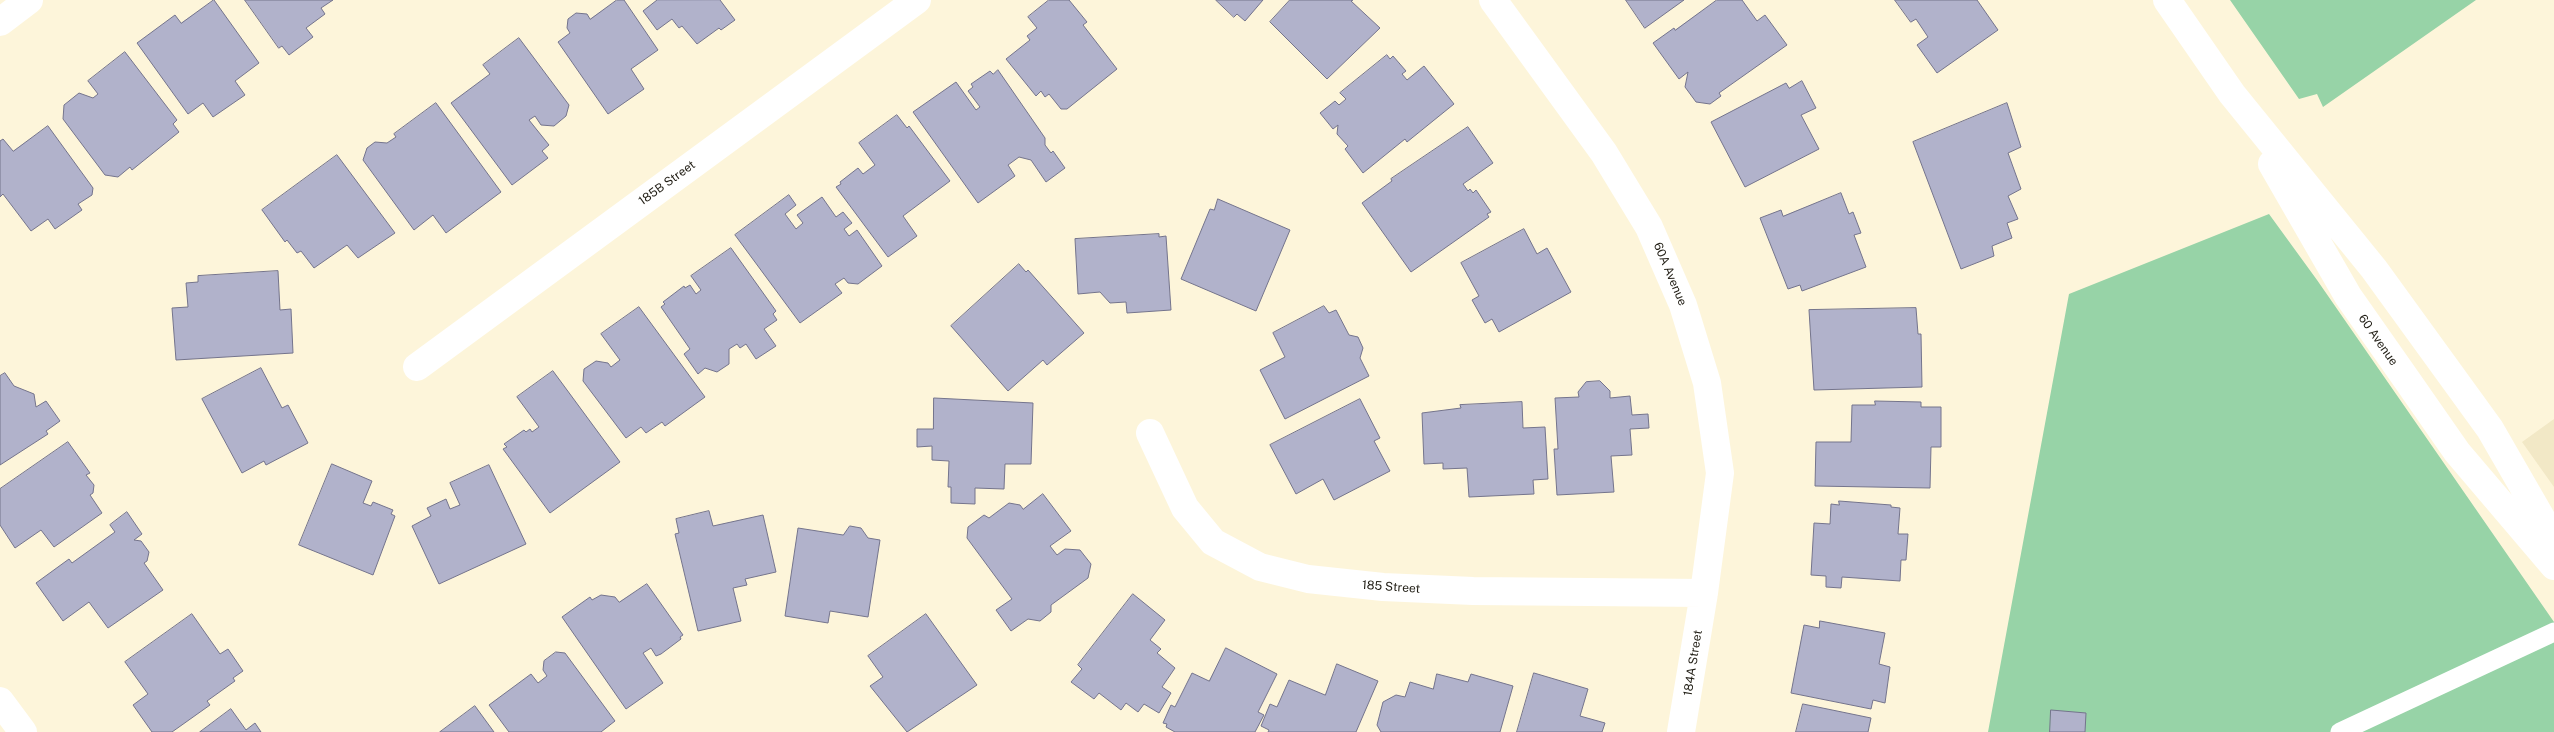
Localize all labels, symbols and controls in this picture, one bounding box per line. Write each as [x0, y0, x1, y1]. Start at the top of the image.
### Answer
street label: 185B Street [636, 158, 698, 208]
street label: 60A Avenue [1650, 240, 1690, 308]
street label: 60 Avenue [2355, 312, 2401, 368]
street label: 185 Street [1361, 578, 1421, 596]
street label: 184A Street [1681, 629, 1705, 697]

